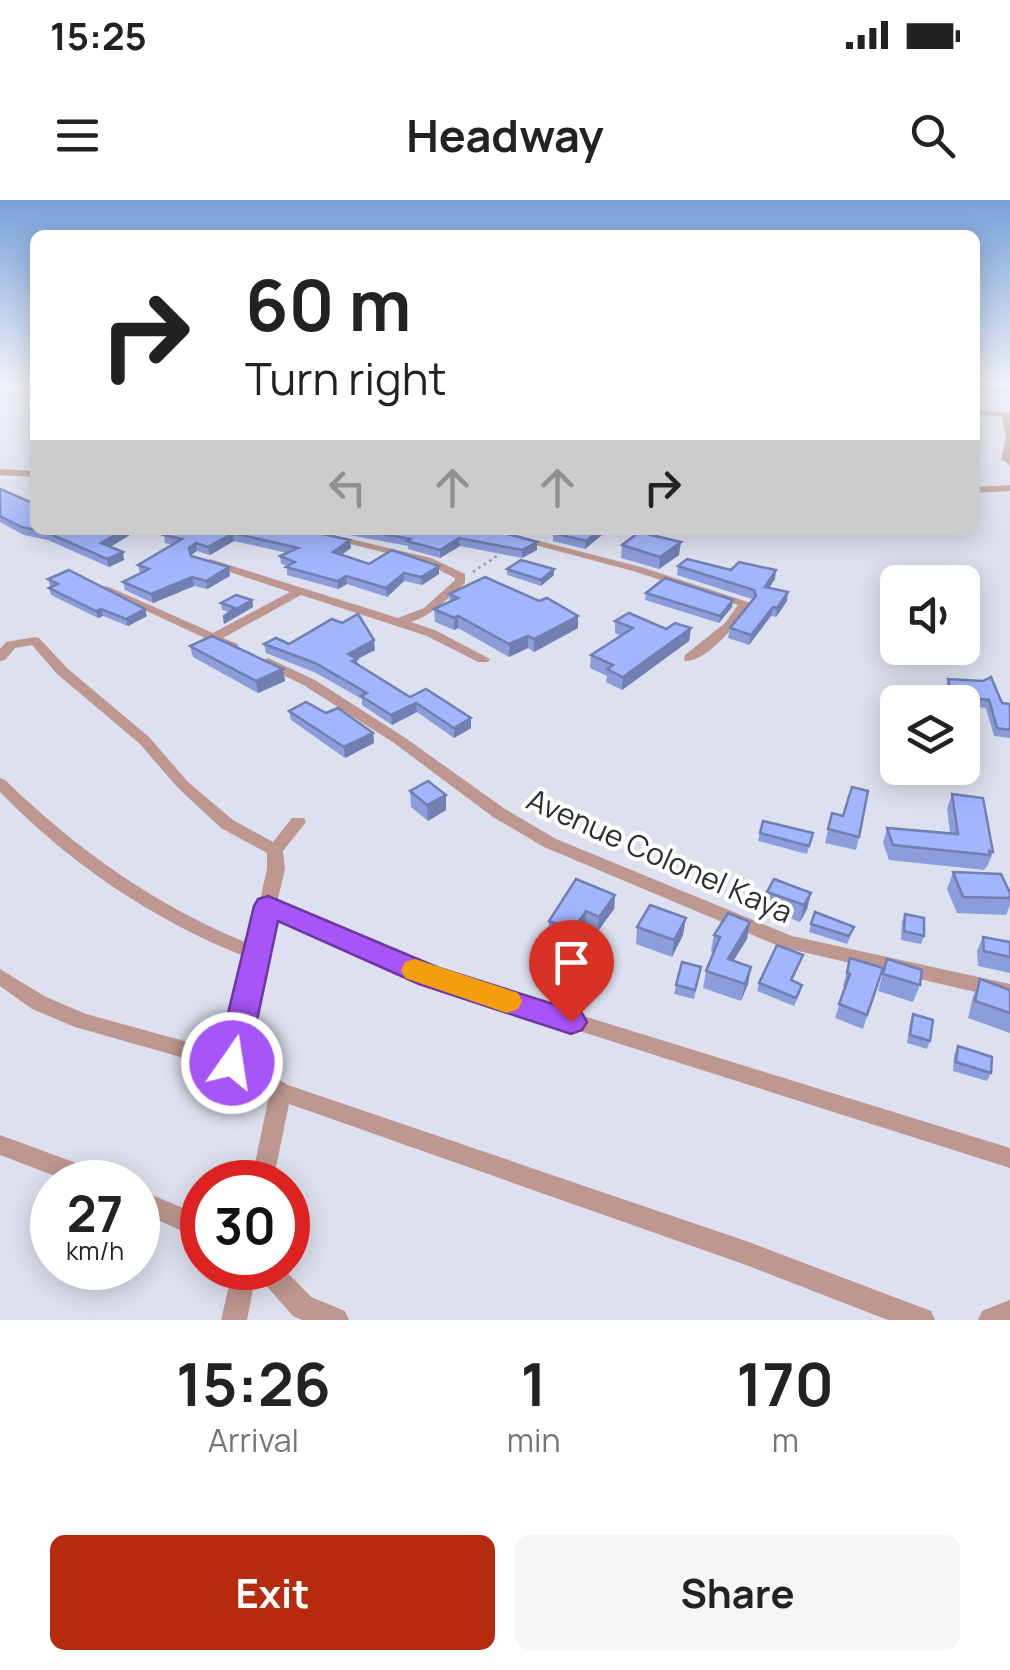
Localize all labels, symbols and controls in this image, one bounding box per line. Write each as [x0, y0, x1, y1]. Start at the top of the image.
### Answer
text: 15:25 [50, 9, 147, 61]
text: Headway [406, 104, 604, 166]
icon: menu [50, 108, 105, 163]
icon: search [905, 108, 960, 163]
text: 60 m [245, 256, 412, 352]
icon: right [80, 270, 210, 400]
text: Turn right [245, 347, 446, 409]
icon: left [320, 460, 375, 515]
icon: ahead [425, 460, 480, 515]
icon: ahead [530, 460, 585, 515]
icon: right [635, 460, 690, 515]
map controls [880, 565, 980, 785]
button: sound [880, 565, 980, 665]
button: layers [880, 685, 980, 785]
street label: Avenue Colonel Kaya [521, 778, 799, 932]
pin [529, 920, 614, 1023]
icon: arrive [544, 935, 599, 990]
position arrow [180, 1011, 284, 1115]
speed limit sign: 30 [180, 1160, 310, 1290]
text: 27 [67, 1179, 123, 1247]
text: km/h [66, 1233, 124, 1268]
text: 15:26 [176, 1342, 331, 1424]
text: 1 [520, 1342, 547, 1424]
text: 170 [736, 1342, 834, 1424]
text: Arrival [208, 1418, 299, 1462]
text: min [507, 1418, 560, 1462]
text: m [772, 1418, 799, 1462]
button: Exit [50, 1535, 495, 1650]
button: Share [515, 1535, 960, 1650]

